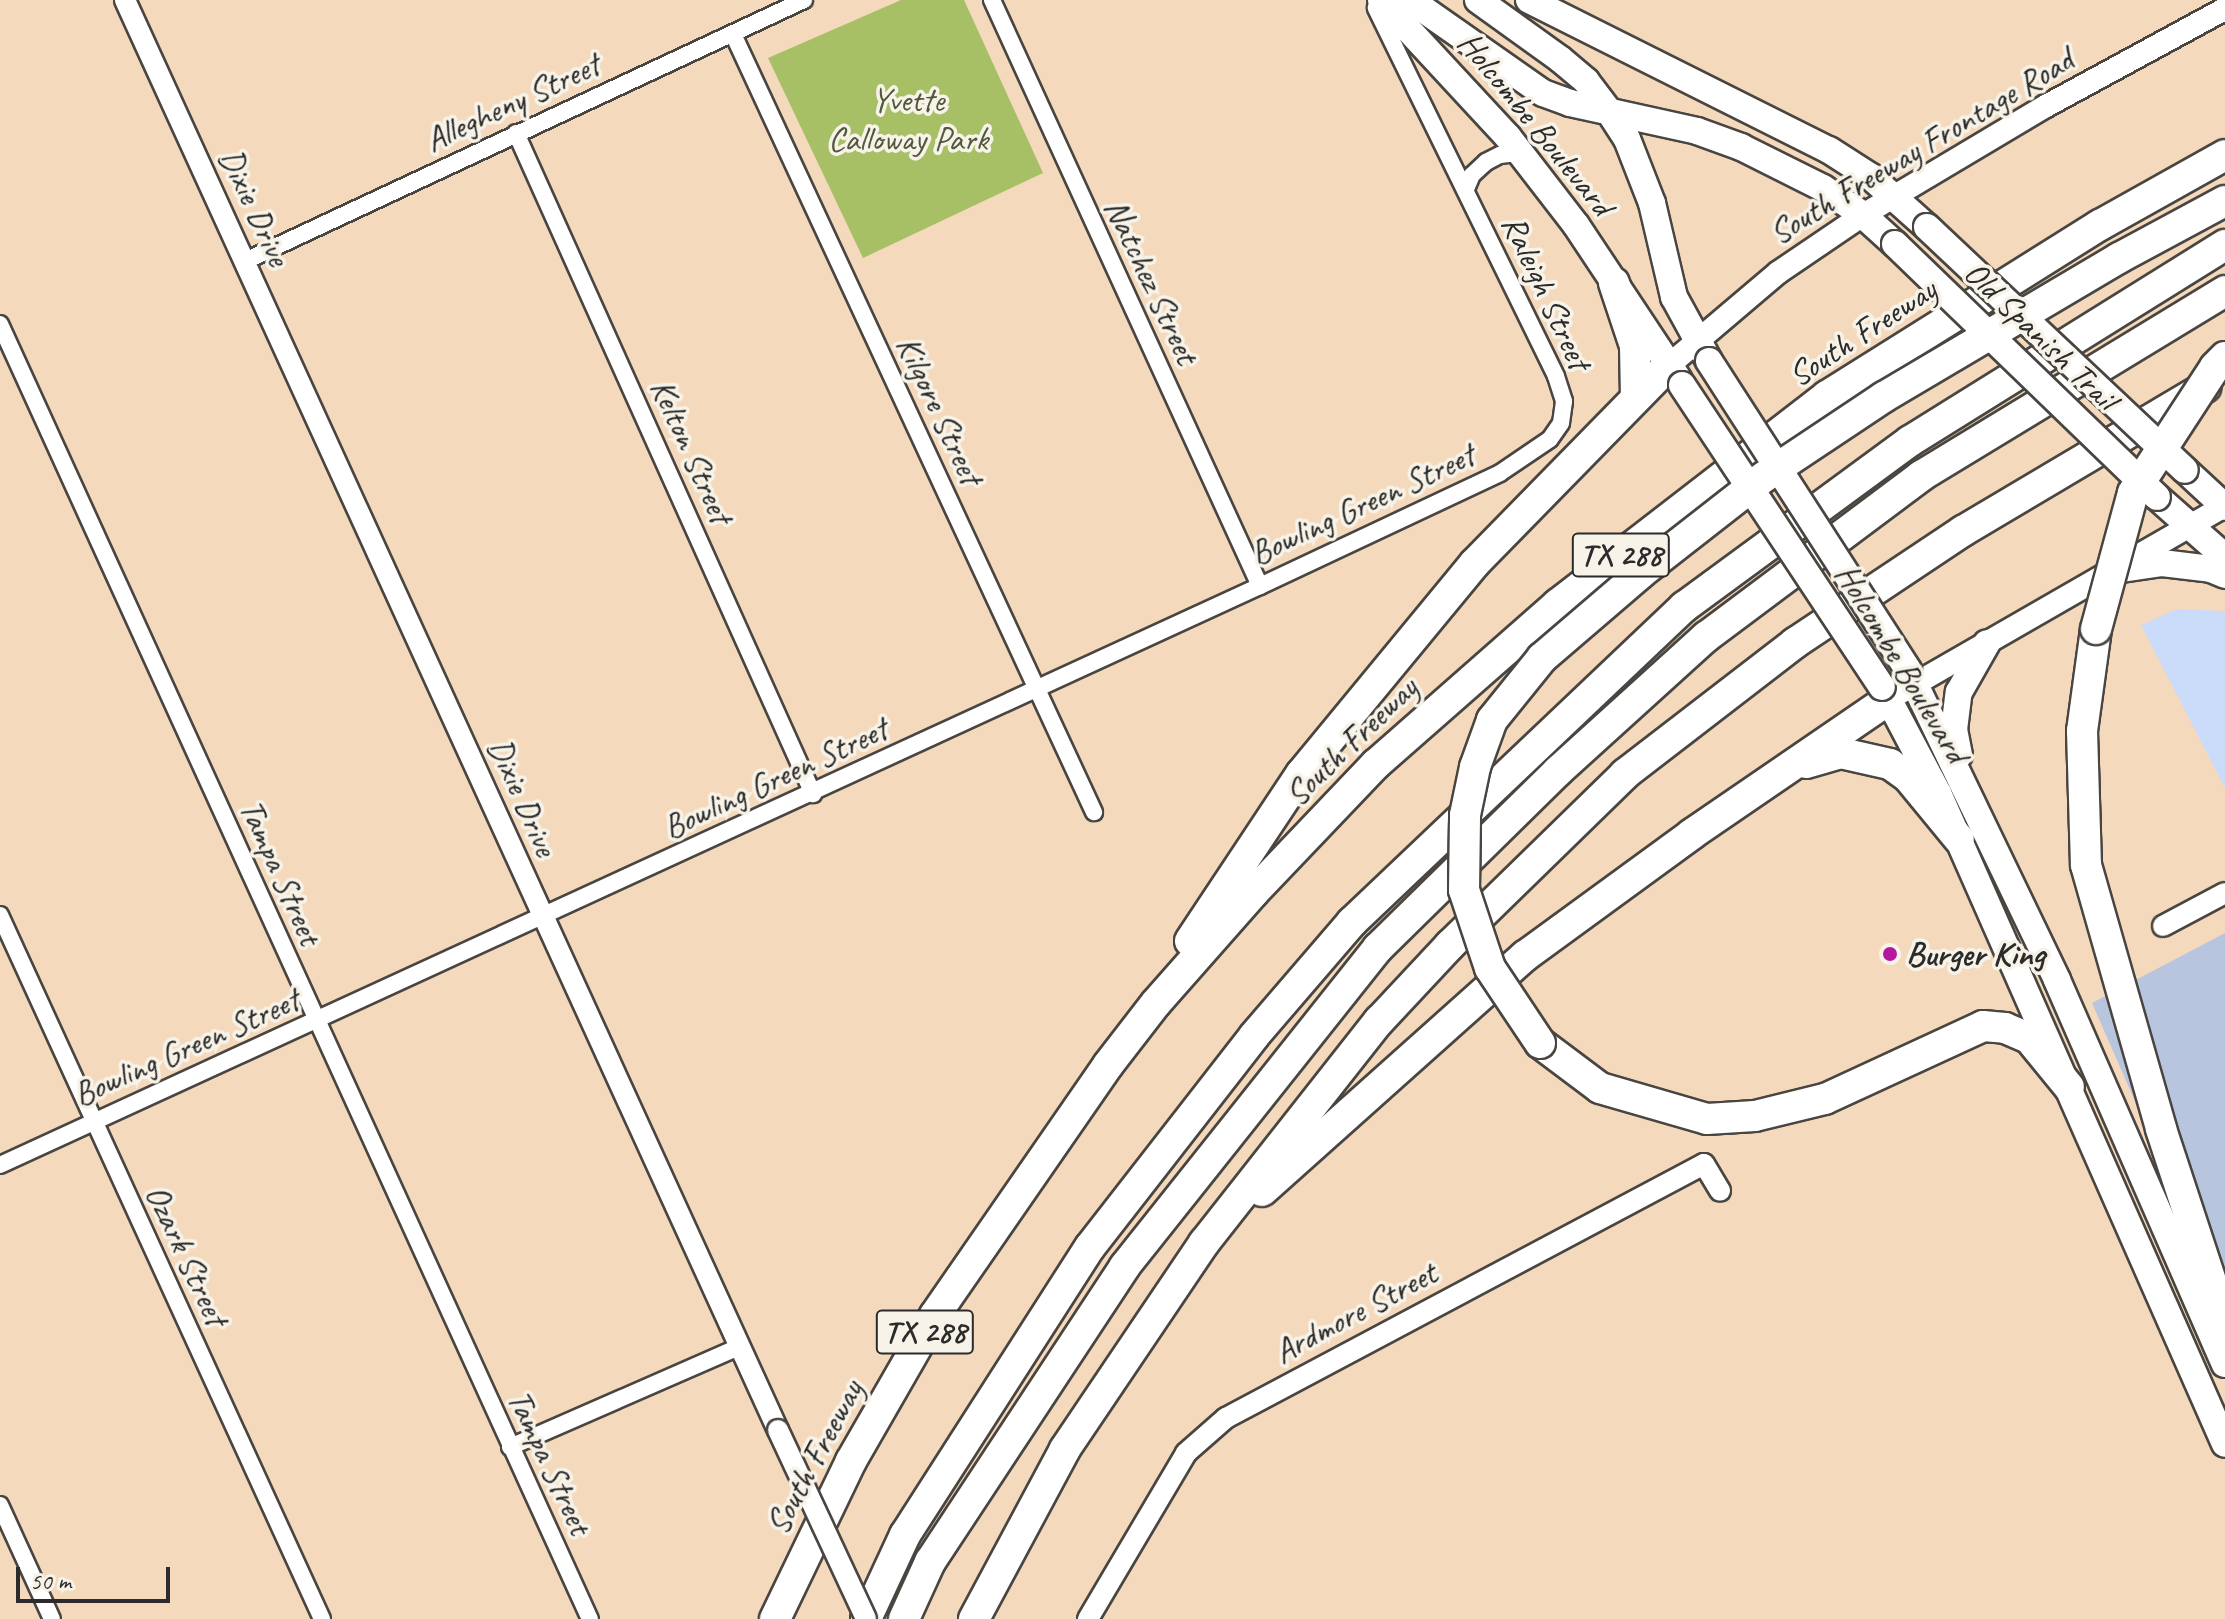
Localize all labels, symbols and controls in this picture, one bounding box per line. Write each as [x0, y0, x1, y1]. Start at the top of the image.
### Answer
street label: Holcombe Boulevard [1449, 23, 1623, 223]
street label: South Freeway Frontage Road [1763, 40, 2079, 252]
street label: Allegheny Street [418, 44, 606, 160]
park label: Yvette Calloway Park [828, 79, 988, 158]
street label: Dixie Drive [210, 142, 300, 272]
street label: Natchez Street [1096, 192, 1208, 370]
street label: Raleigh Street [1493, 208, 1601, 376]
street label: Old Spanish Trail [1956, 251, 2126, 419]
street label: South Freeway [1780, 269, 1944, 395]
street label: Kilgore Street [888, 329, 992, 491]
street label: Kelton Street [642, 373, 742, 529]
street label: Bowling Green Street [1243, 434, 1481, 574]
road number: TX 288 [1571, 527, 1671, 583]
street label: Holcombe Boulevard [1827, 556, 1977, 770]
street label: South Freeway [1276, 668, 1426, 814]
street label: Bowling Green Street [656, 708, 894, 848]
street label: Dixie Drive [479, 732, 567, 862]
street label: Tampa Street [231, 793, 331, 951]
place label: Burger King [1906, 934, 2045, 974]
marker: Burger King [1881, 945, 1899, 963]
street label: Bowling Green Street [67, 979, 305, 1115]
street label: Ozark Street [137, 1178, 237, 1332]
street label: Ardmore Street [1266, 1252, 1444, 1372]
road number: TX 288 [875, 1304, 975, 1360]
street label: South Freeway [756, 1373, 872, 1541]
street label: Tampa Street [499, 1383, 601, 1541]
scale bar [20, 1551, 174, 1601]
text: 50 m [30, 1566, 71, 1596]

